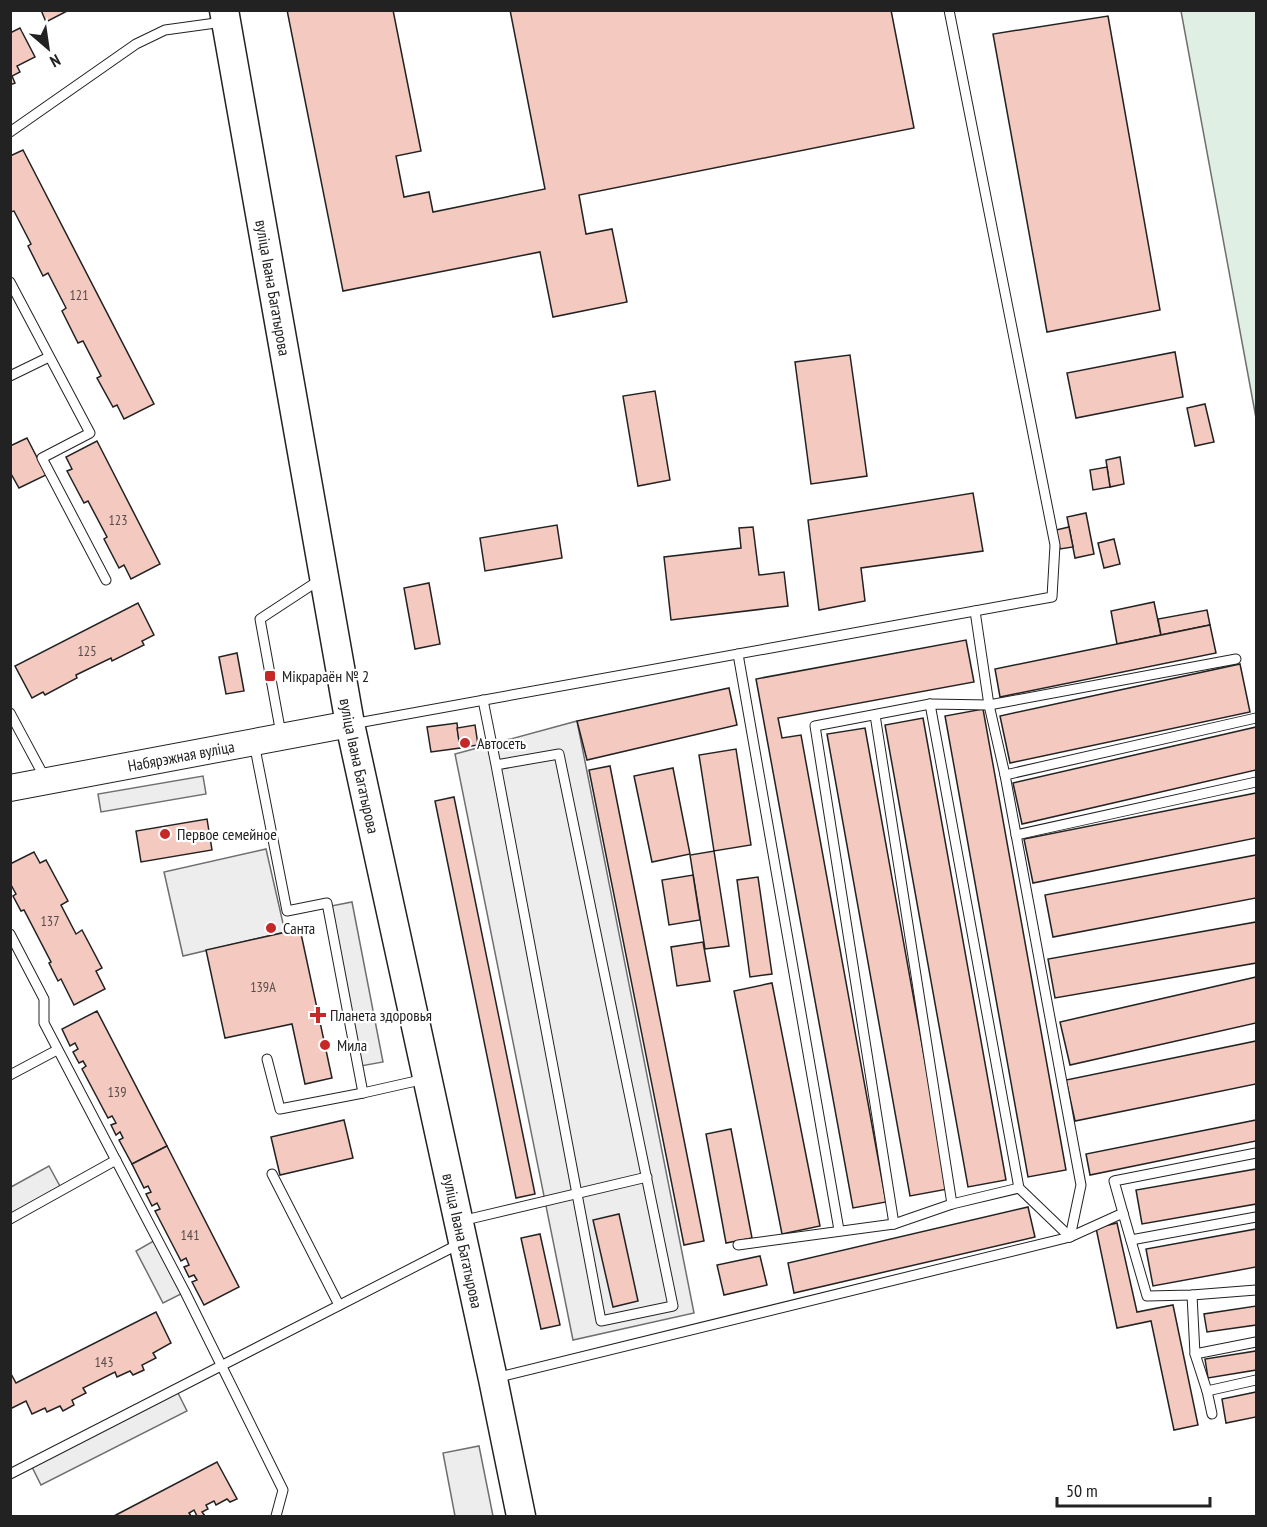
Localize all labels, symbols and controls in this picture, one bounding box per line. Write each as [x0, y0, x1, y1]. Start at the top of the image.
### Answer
north arrow [18, 18, 78, 78]
text: N [47, 50, 64, 72]
street label: вуліца Івана Багатырова [251, 218, 295, 357]
house number: 121 [70, 286, 88, 304]
house number: 123 [109, 511, 127, 529]
house number: 125 [78, 642, 96, 660]
place label: Мікрараён № 2 [282, 666, 369, 686]
marker: Мікрараён № 2 [263, 669, 277, 683]
street label: вуліца Івана Багатырова [336, 697, 384, 835]
place label: Автосеть [477, 733, 526, 753]
street label: Набярэжная вуліца [126, 736, 236, 776]
marker: Автосеть [458, 736, 472, 750]
place label: Первое семейное [177, 824, 277, 844]
marker: Первое семейное [158, 827, 172, 841]
house number: 137 [41, 912, 59, 930]
place label: Санта [283, 918, 315, 938]
marker: Санта [264, 921, 278, 935]
house number: 139А [250, 978, 276, 996]
place label: Планета здоровья [330, 1005, 432, 1025]
marker: Планета здоровья [311, 1008, 325, 1022]
place label: Мила [337, 1035, 367, 1055]
marker: Мила [318, 1038, 332, 1052]
house number: 139 [108, 1083, 126, 1101]
street label: вуліца Івана Багатырова [438, 1171, 487, 1310]
house number: 141 [181, 1226, 199, 1244]
house number: 143 [95, 1353, 113, 1371]
scale bar [1057, 1470, 1210, 1508]
text: 50 m [1066, 1479, 1098, 1502]

